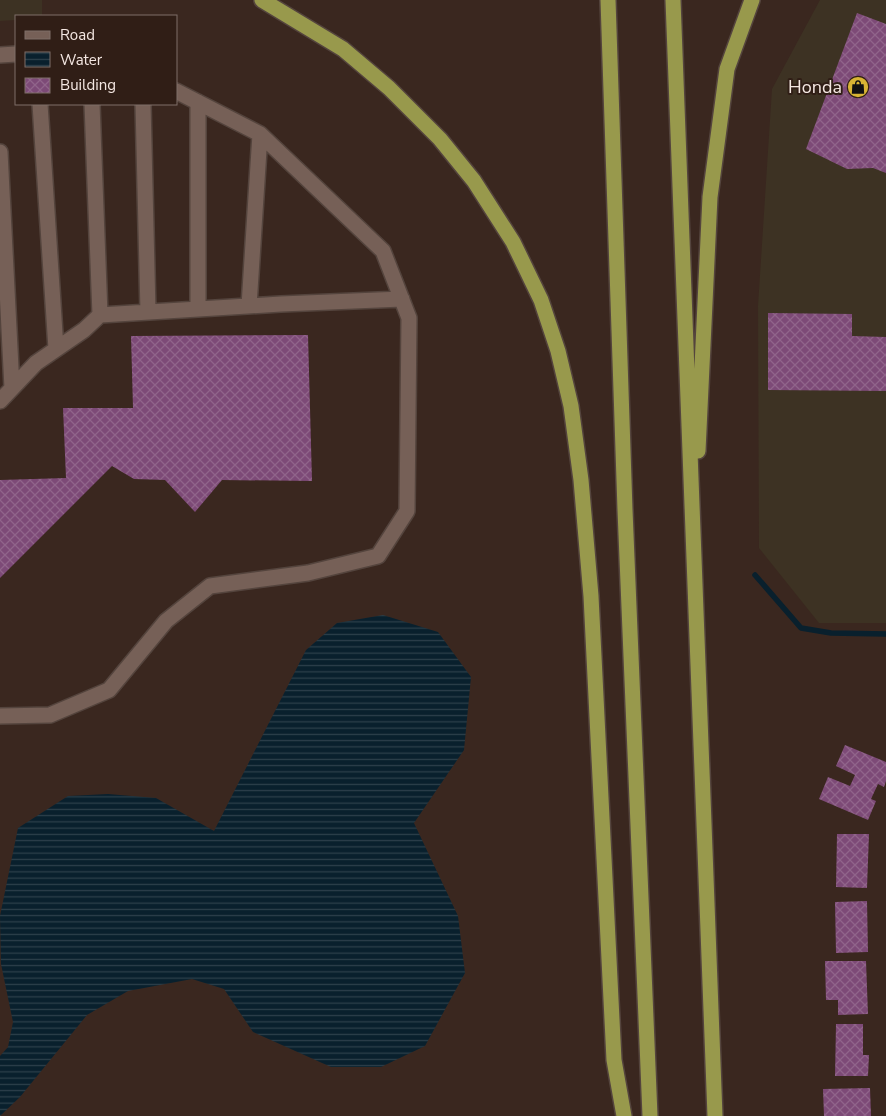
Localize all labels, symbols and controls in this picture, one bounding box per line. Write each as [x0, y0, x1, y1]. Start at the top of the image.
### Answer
legend [15, 15, 178, 105]
text: Road [60, 25, 95, 45]
text: Water [60, 50, 103, 70]
text: Building [60, 75, 116, 95]
place label: Honda [788, 75, 842, 99]
shop icon: Honda [846, 75, 870, 99]

